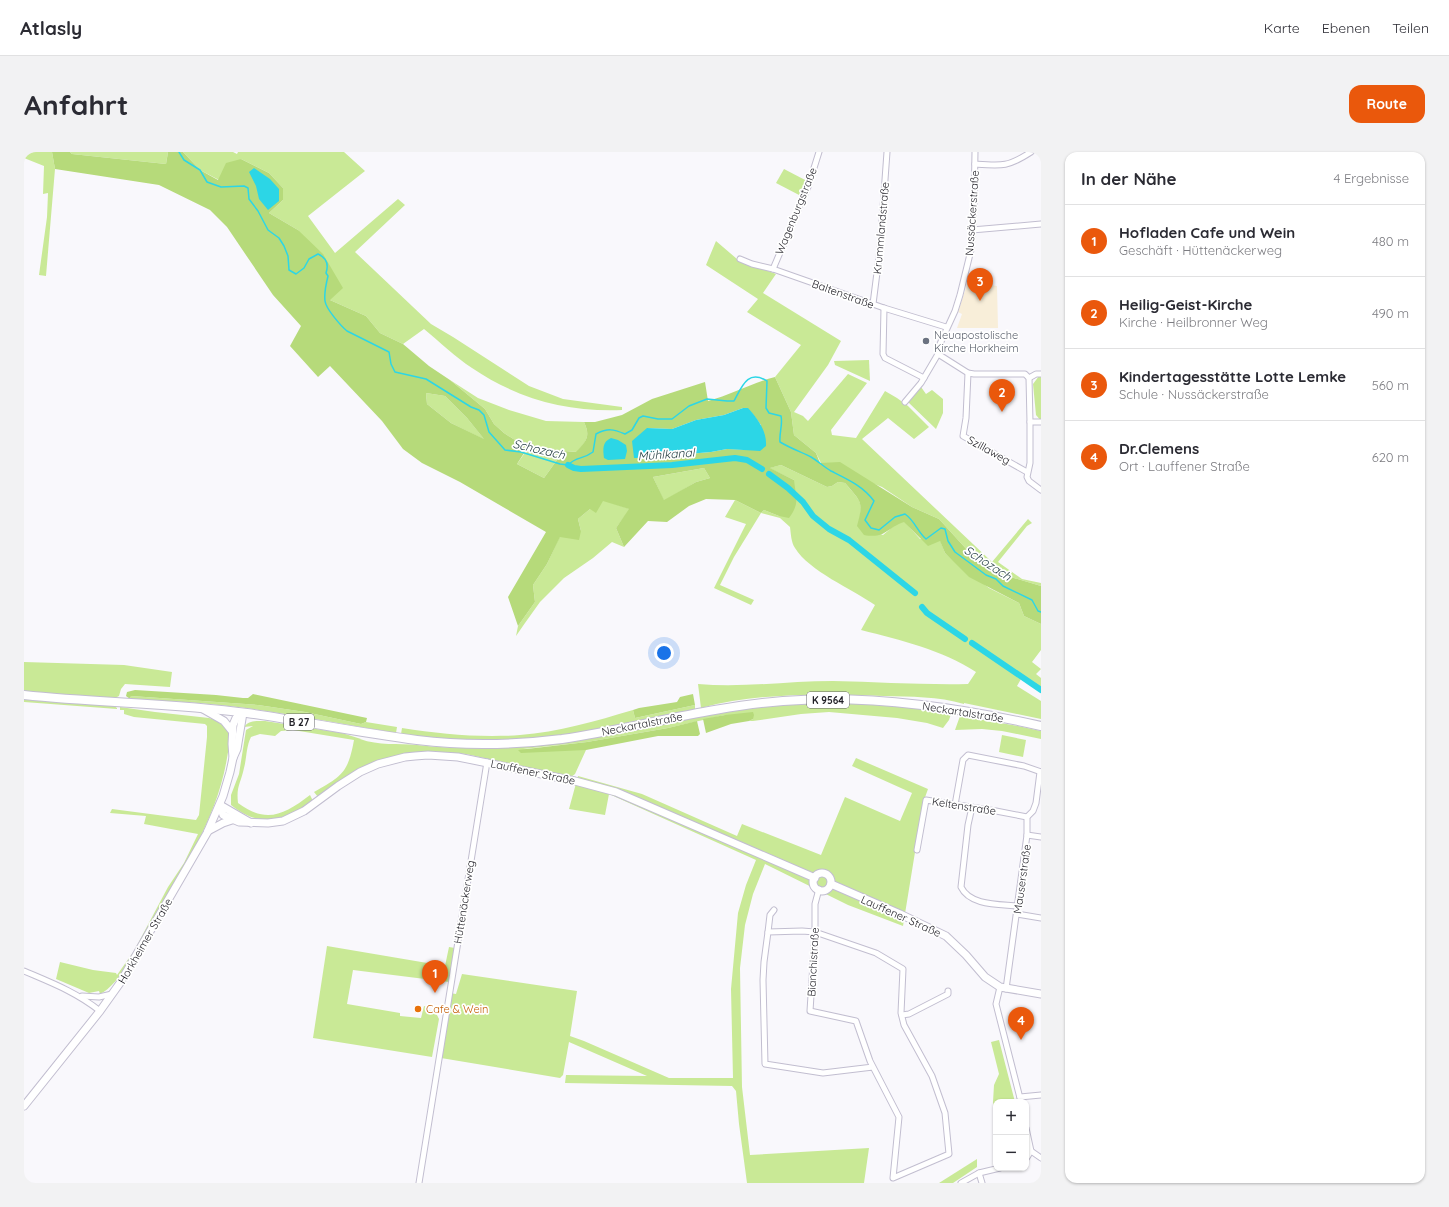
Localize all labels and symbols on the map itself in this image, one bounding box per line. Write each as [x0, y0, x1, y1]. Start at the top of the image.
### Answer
street label: Wagenburgstraße [772, 165, 820, 257]
street label: Nussäckerstraße [962, 170, 982, 256]
street label: Krummlandstraße [870, 181, 892, 275]
pin: 3 [967, 268, 993, 301]
street label: Baltenstraße [810, 276, 876, 312]
place label: Neuapostolische Kirche Horkheim [934, 328, 1018, 355]
marker: Neuapostolische Kirche Horkheim [921, 336, 931, 346]
pin: 2 [989, 379, 1015, 412]
street label: Szillaweg [965, 433, 1013, 467]
water label: Schozach [512, 436, 567, 462]
water label: Mühlkanal [637, 444, 696, 463]
water label: Schozach [962, 542, 1014, 584]
your location [654, 643, 674, 663]
road number: K 9564 [807, 692, 849, 708]
street label: Neckartalstraße [921, 699, 1005, 725]
street label: Neckartalstraße [600, 709, 684, 739]
road number: B 27 [284, 714, 314, 730]
street label: Lauffener Straße [489, 756, 577, 788]
street label: Keltenstraße [931, 794, 997, 818]
street label: Mauserstraße [1010, 843, 1034, 915]
street label: Hüttenäckerweg [450, 859, 478, 945]
street label: Lauffener Straße [859, 892, 943, 940]
street label: Horkheimer Straße [115, 896, 175, 986]
street label: Bianchistraße [804, 927, 822, 997]
pin: 1 [422, 960, 448, 993]
place label: Cafe & Wein [426, 1002, 488, 1016]
marker: Cafe & Wein [413, 1004, 423, 1014]
pin: 4 [1008, 1007, 1034, 1040]

